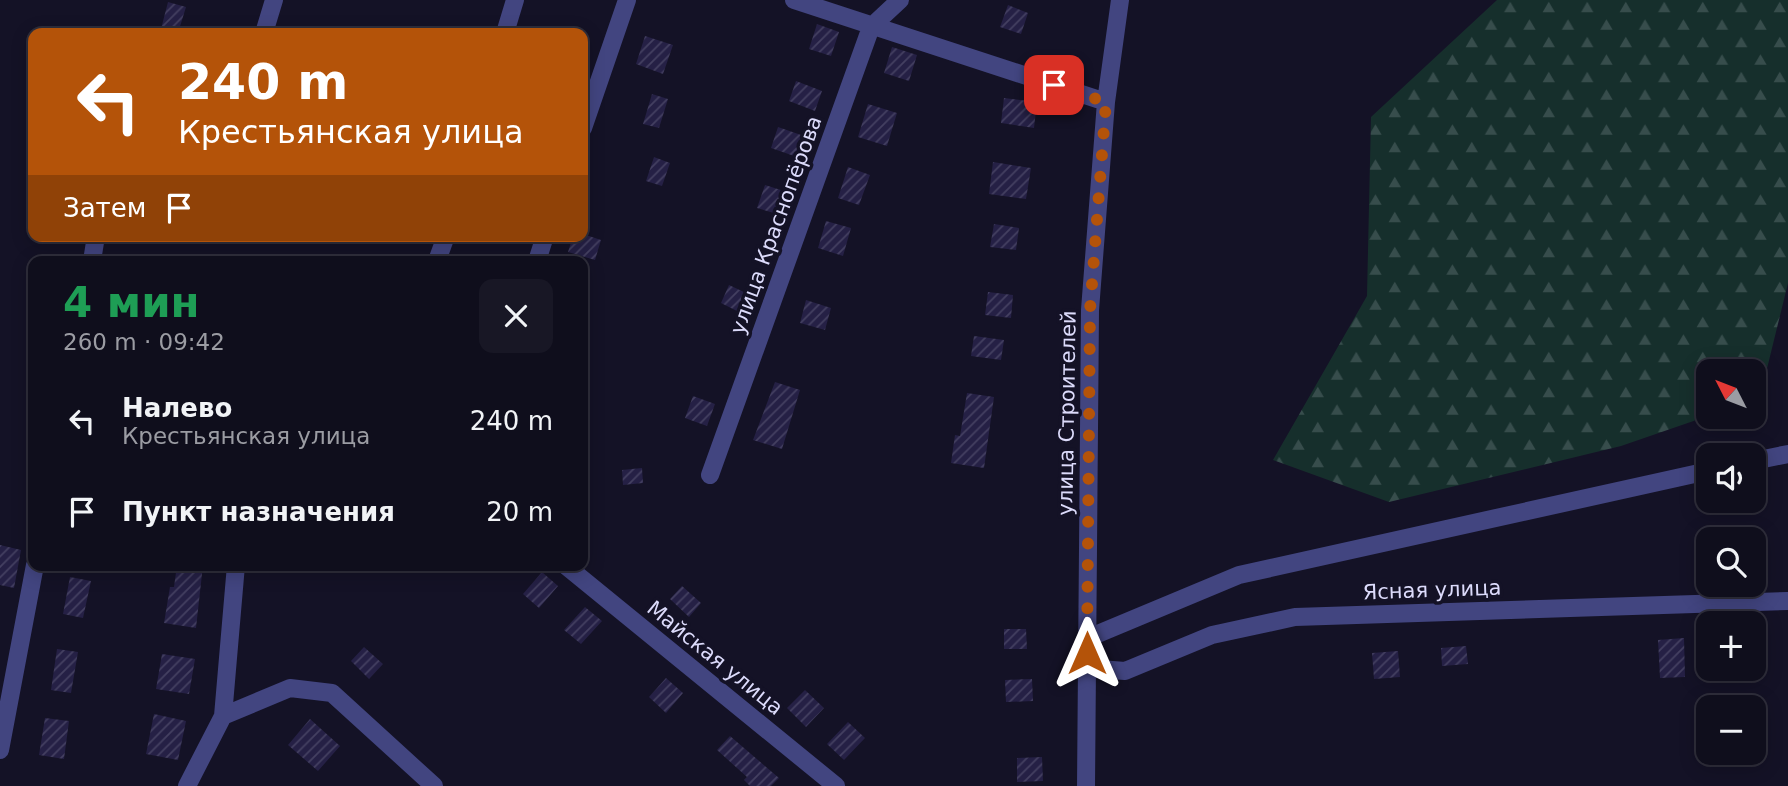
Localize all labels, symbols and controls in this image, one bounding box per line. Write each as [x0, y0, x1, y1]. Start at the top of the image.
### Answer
text: 240 m [178, 54, 348, 111]
pin [1024, 55, 1084, 115]
icon: left [63, 56, 154, 147]
icon: arrive [1035, 66, 1073, 104]
text: Крестьянская улица [178, 113, 524, 151]
street label: улица Краснопёрова [725, 113, 827, 337]
icon: arrive [160, 189, 198, 227]
text: Затем [63, 193, 146, 223]
text: 4 мин [63, 278, 200, 327]
button: close [479, 279, 553, 353]
street label: улица Строителей [1053, 310, 1081, 516]
text: 260 m · 09:42 [63, 329, 225, 355]
north arrow [1696, 359, 1766, 429]
map controls [1696, 359, 1766, 765]
text: Налево [122, 393, 232, 423]
icon: left [63, 402, 101, 440]
text: 240 m [470, 406, 553, 436]
text: Крестьянская улица [122, 423, 370, 449]
button: sound [1696, 443, 1766, 513]
icon: arrive [63, 493, 101, 531]
text: Пункт назначения [122, 497, 395, 527]
text: 20 m [486, 497, 553, 527]
button: search [1696, 527, 1766, 597]
street label: Ясная улица [1362, 576, 1502, 604]
street label: Майская улица [642, 596, 788, 720]
button: + [1696, 611, 1766, 681]
position arrow [1050, 616, 1124, 690]
button: − [1696, 695, 1766, 765]

